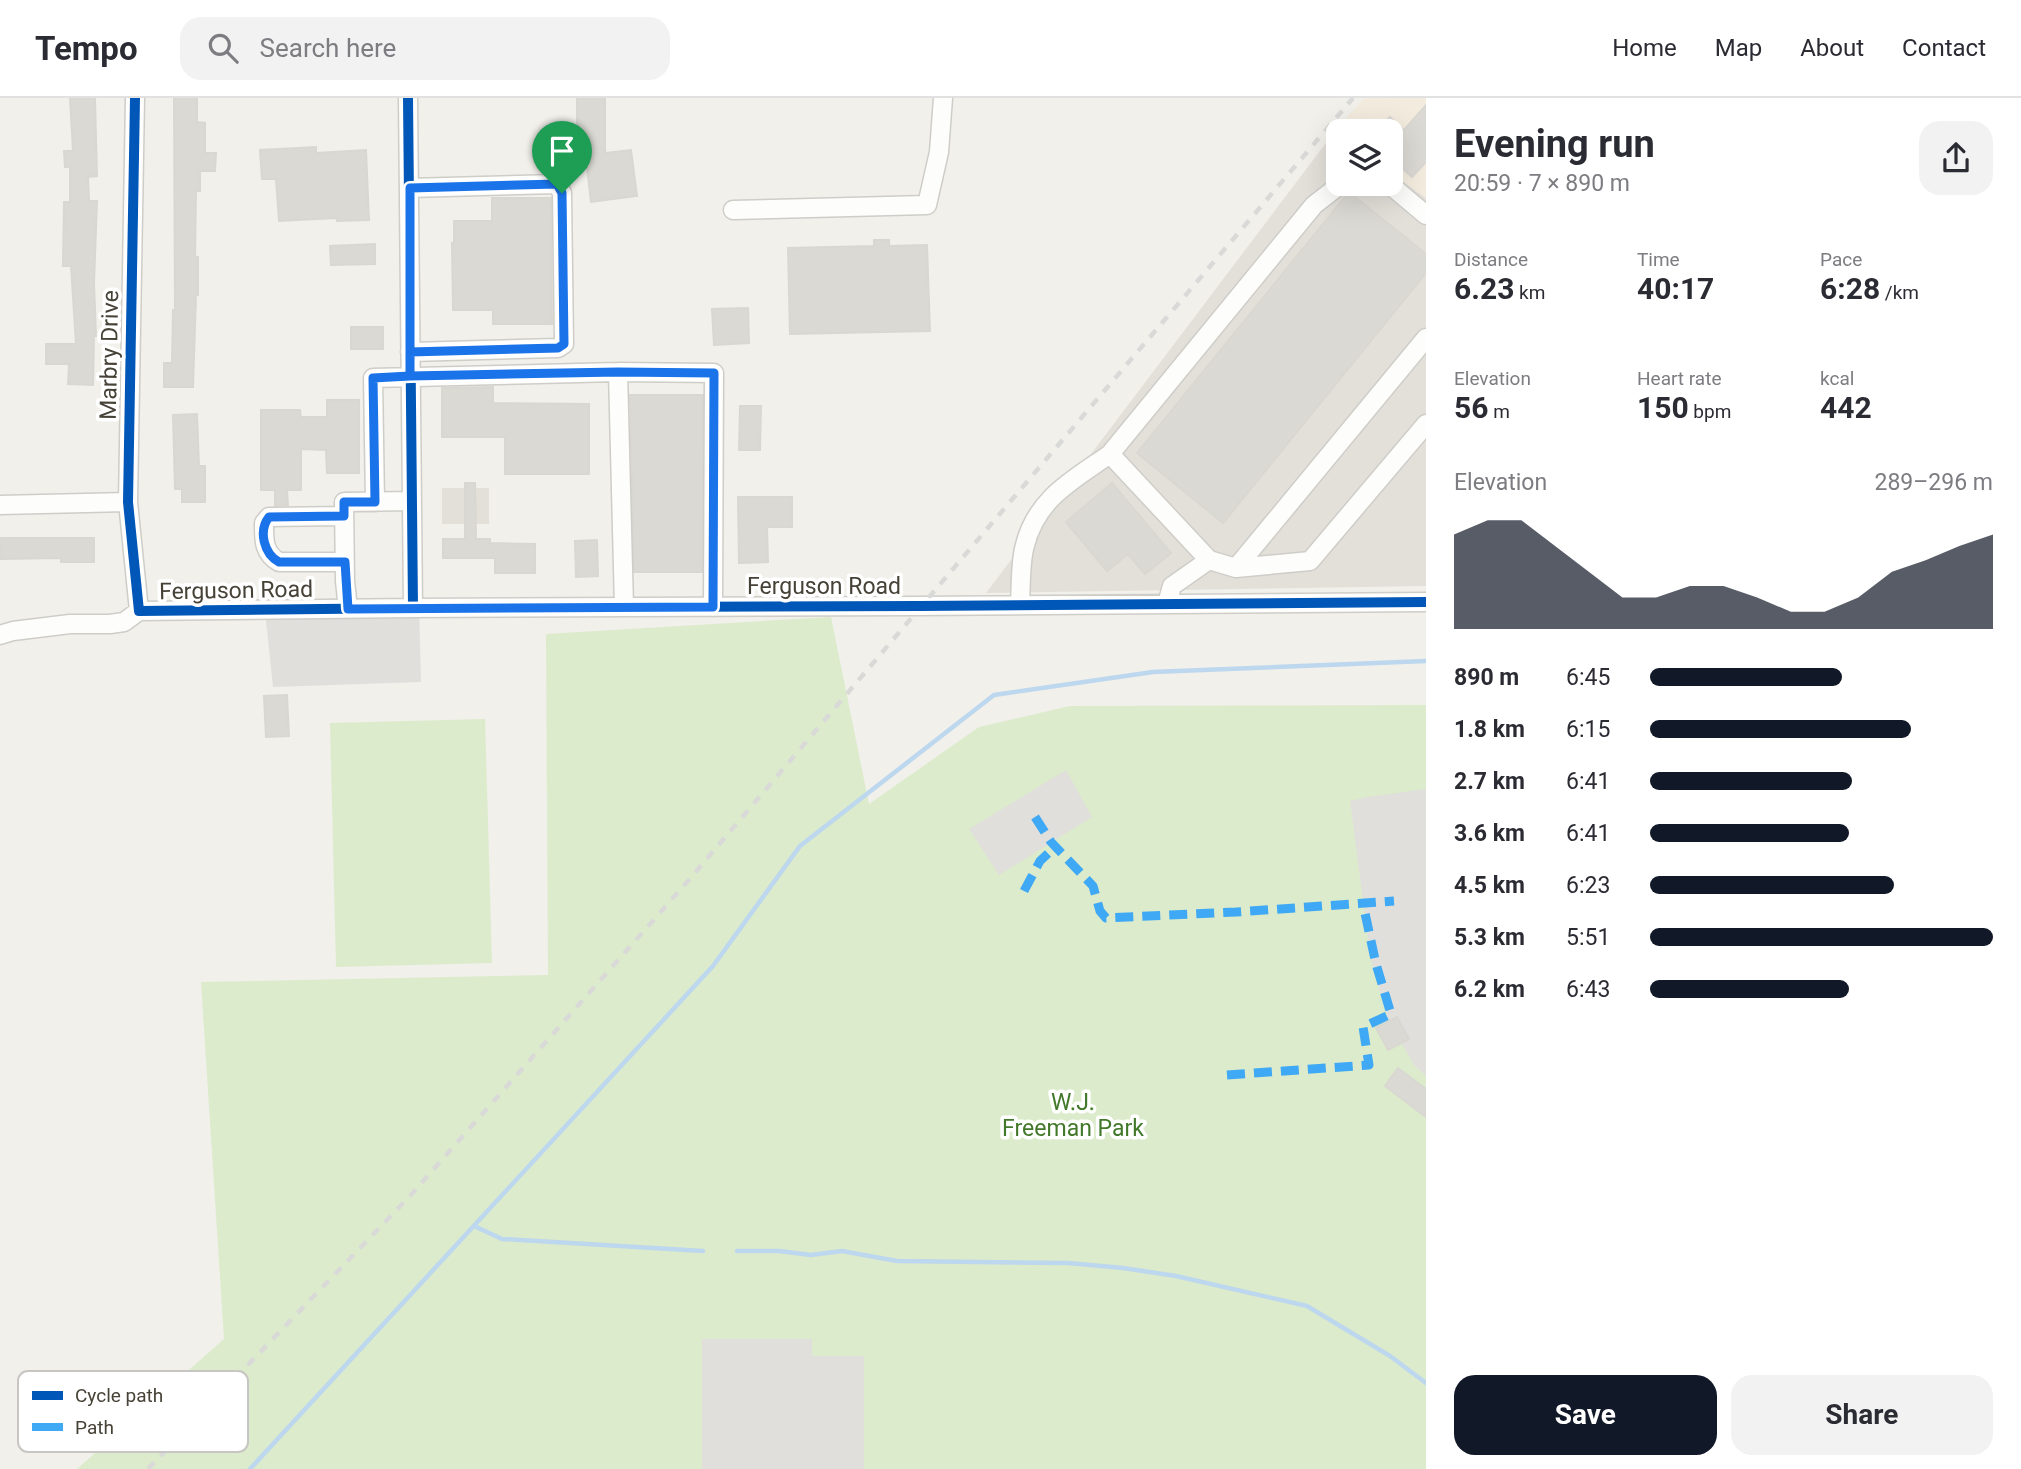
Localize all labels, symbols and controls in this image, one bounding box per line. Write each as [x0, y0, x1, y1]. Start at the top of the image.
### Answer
search box [180, 17, 670, 80]
text: Tempo [35, 29, 138, 68]
icon: search [204, 29, 242, 67]
text: Search here [260, 33, 396, 63]
text: Home [1612, 34, 1677, 62]
text: Map [1715, 34, 1762, 62]
text: About [1800, 34, 1864, 62]
text: Contact [1902, 34, 1986, 62]
map controls [1326, 119, 1403, 196]
button: layers [1326, 119, 1403, 196]
pin [532, 121, 592, 193]
button: share [1919, 121, 1993, 195]
text: Evening run [1454, 122, 1655, 166]
icon: arrive [543, 132, 581, 170]
text: 20:59 · 7 × 890 m [1454, 170, 1630, 197]
text: Distance [1454, 248, 1528, 271]
text: Time [1637, 248, 1680, 271]
text: Pace [1820, 248, 1862, 271]
text: 6.23 [1454, 271, 1514, 306]
text: 40:17 [1637, 271, 1714, 306]
text: 6:28 [1820, 271, 1880, 306]
text: km [1514, 281, 1545, 304]
text: /km [1880, 281, 1919, 304]
street label: Marbry Drive [95, 290, 124, 420]
text: Elevation [1454, 367, 1531, 390]
text: Heart rate [1637, 367, 1722, 390]
text: kcal [1820, 367, 1854, 390]
text: 56 [1454, 390, 1488, 425]
text: 150 [1637, 390, 1689, 425]
text: 442 [1820, 390, 1872, 425]
text: m [1488, 400, 1510, 423]
text: bpm [1689, 400, 1731, 423]
text: Elevation [1454, 469, 1547, 496]
text: 289–296 m [1874, 469, 1993, 496]
street label: Ferguson Road [747, 573, 901, 600]
street label: Ferguson Road [159, 576, 313, 605]
text: 890 m [1454, 664, 1519, 691]
text: 6:45 [1566, 664, 1610, 691]
text: 1.8 km [1454, 716, 1525, 743]
text: 6:15 [1566, 716, 1610, 743]
text: 2.7 km [1454, 768, 1525, 795]
text: 6:41 [1566, 768, 1610, 795]
text: 3.6 km [1454, 820, 1525, 847]
text: 6:41 [1566, 820, 1610, 847]
text: 4.5 km [1454, 872, 1525, 899]
text: 6:23 [1566, 872, 1610, 899]
text: 5.3 km [1454, 924, 1525, 951]
text: 5:51 [1566, 924, 1610, 951]
text: 6.2 km [1454, 976, 1525, 1003]
text: 6:43 [1566, 976, 1610, 1003]
park label: W.J. Freeman Park [1002, 1089, 1144, 1142]
legend [18, 1371, 248, 1452]
button: Save [1454, 1375, 1717, 1455]
button: Share [1731, 1375, 1993, 1455]
text: Cycle path [75, 1384, 163, 1407]
text: Path [75, 1416, 114, 1439]

